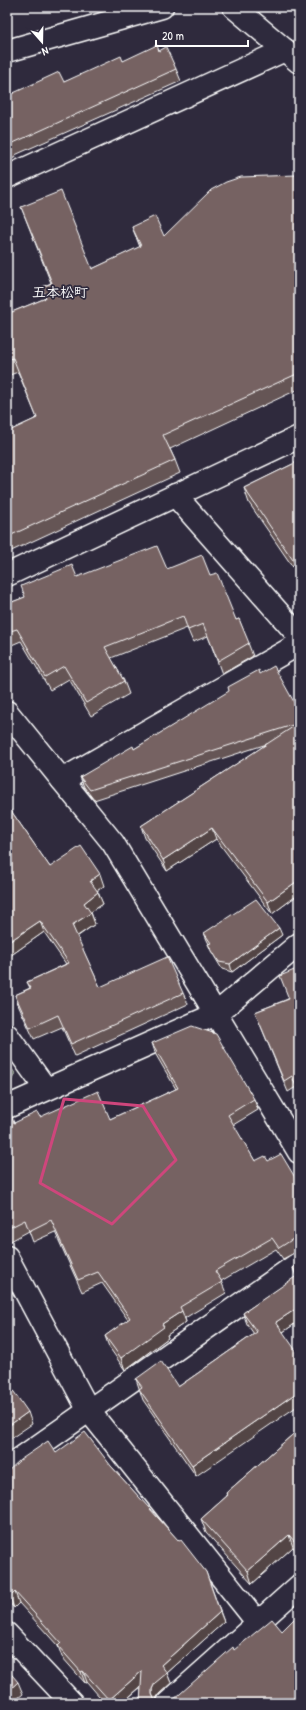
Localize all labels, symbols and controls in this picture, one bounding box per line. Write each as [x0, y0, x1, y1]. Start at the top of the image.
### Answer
north arrow [22, 22, 62, 62]
scale bar [156, 22, 248, 48]
text: 20 m [162, 27, 184, 44]
text: N [40, 44, 51, 59]
district label: 五本松町 [32, 282, 88, 301]

